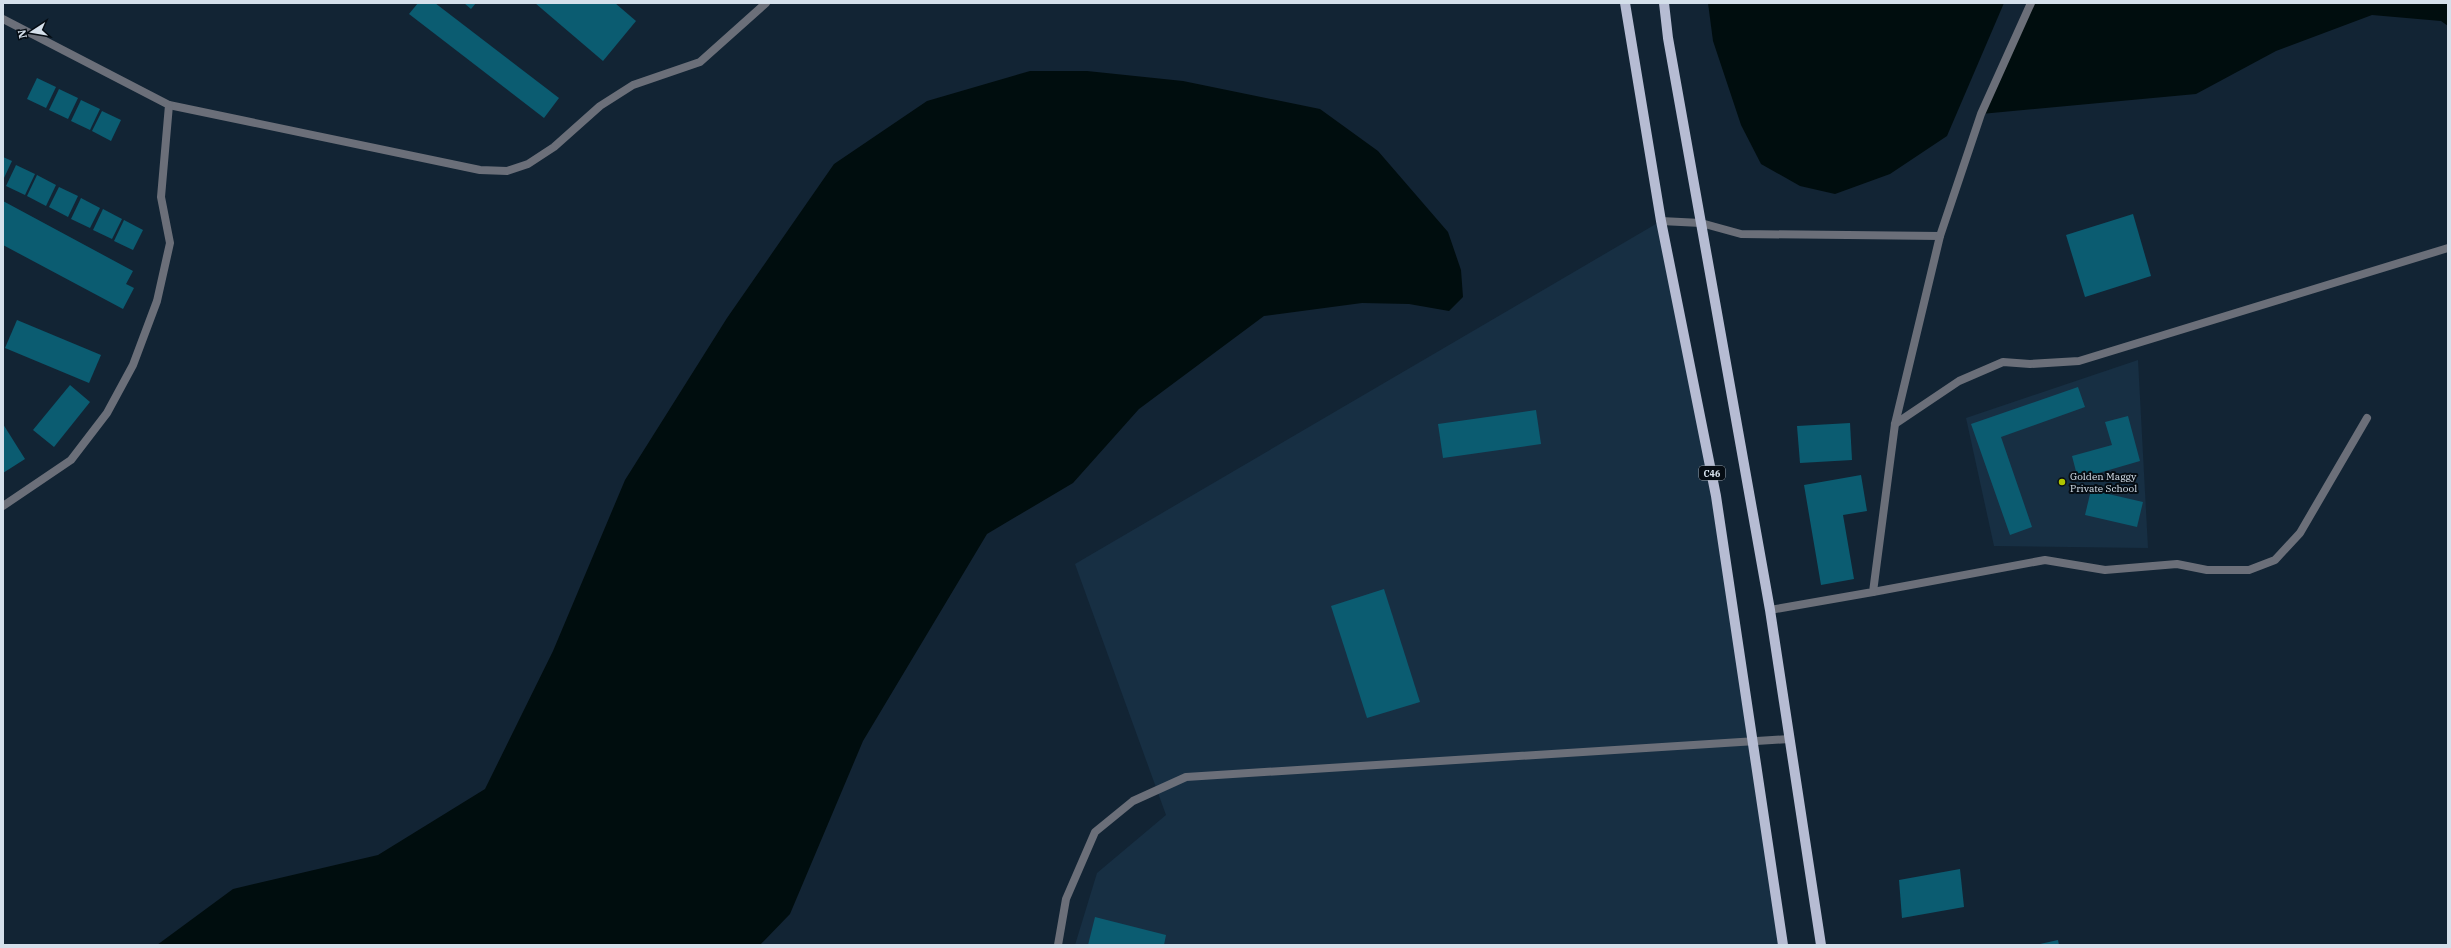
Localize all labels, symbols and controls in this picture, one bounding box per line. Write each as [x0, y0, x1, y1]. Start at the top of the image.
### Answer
north arrow [12, 12, 52, 52]
text: N [14, 28, 30, 40]
road number: C46 [1699, 466, 1725, 480]
place label: Golden Maggy Private School [2070, 470, 2137, 495]
marker: Golden Maggy Private School [2057, 477, 2067, 487]

